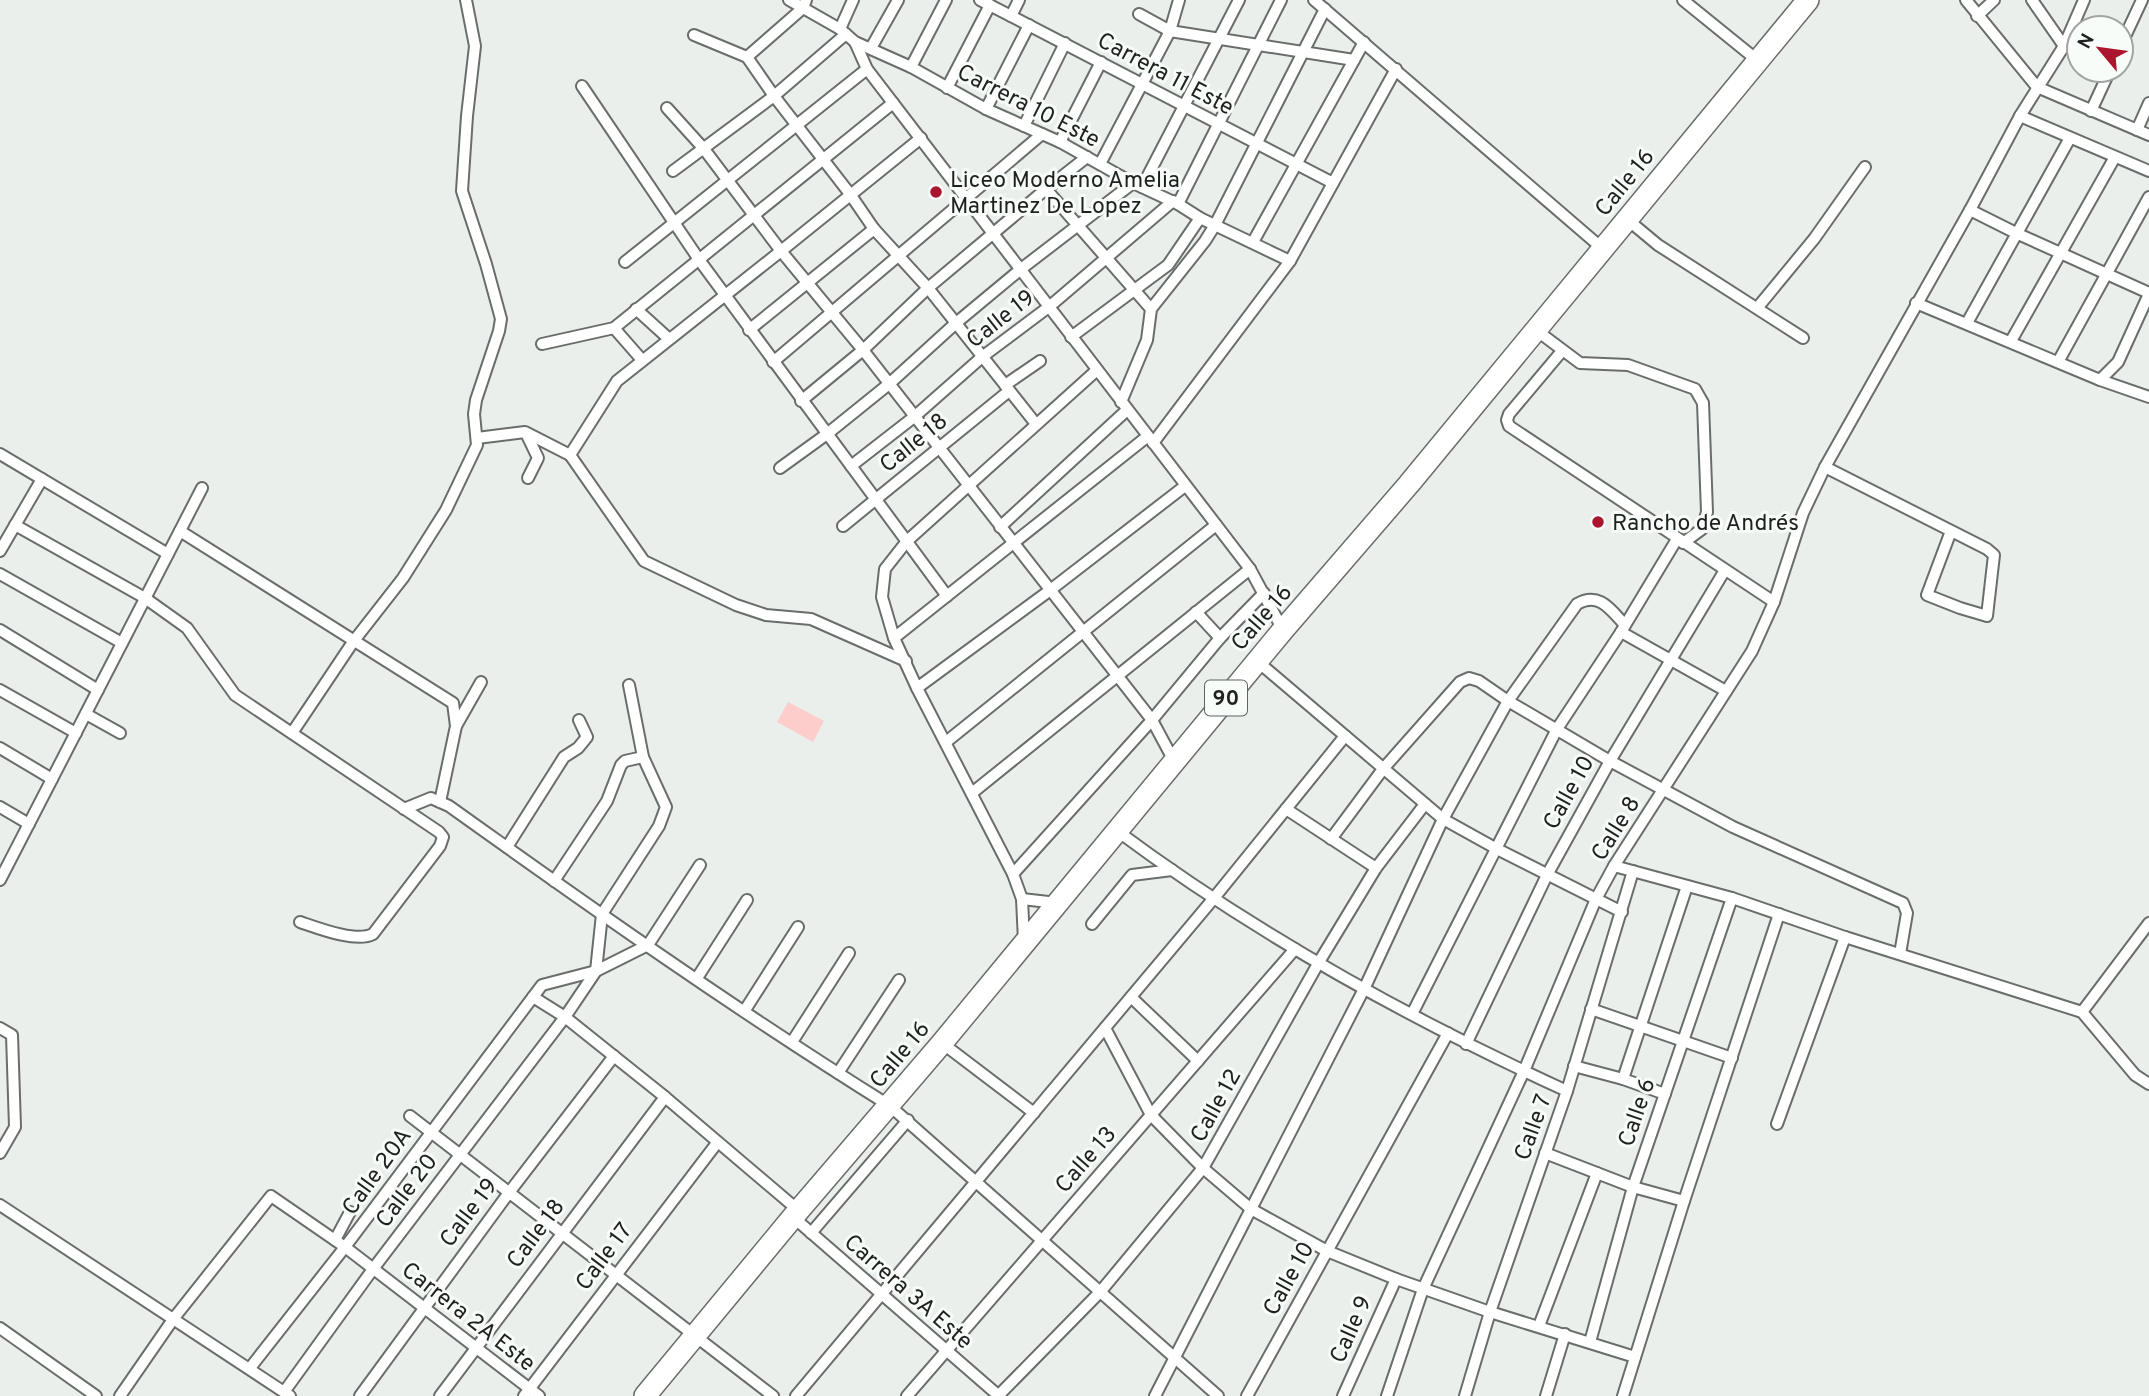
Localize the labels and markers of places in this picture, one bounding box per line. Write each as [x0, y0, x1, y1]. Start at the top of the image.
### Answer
place label: Liceo Moderno Amelia Martinez De Lopez [950, 167, 1180, 222]
marker: Liceo Moderno Amelia Martinez De Lopez [928, 184, 944, 200]
place label: Rancho de Andrés [1612, 510, 1799, 539]
marker: Rancho de Andrés [1590, 514, 1606, 530]

